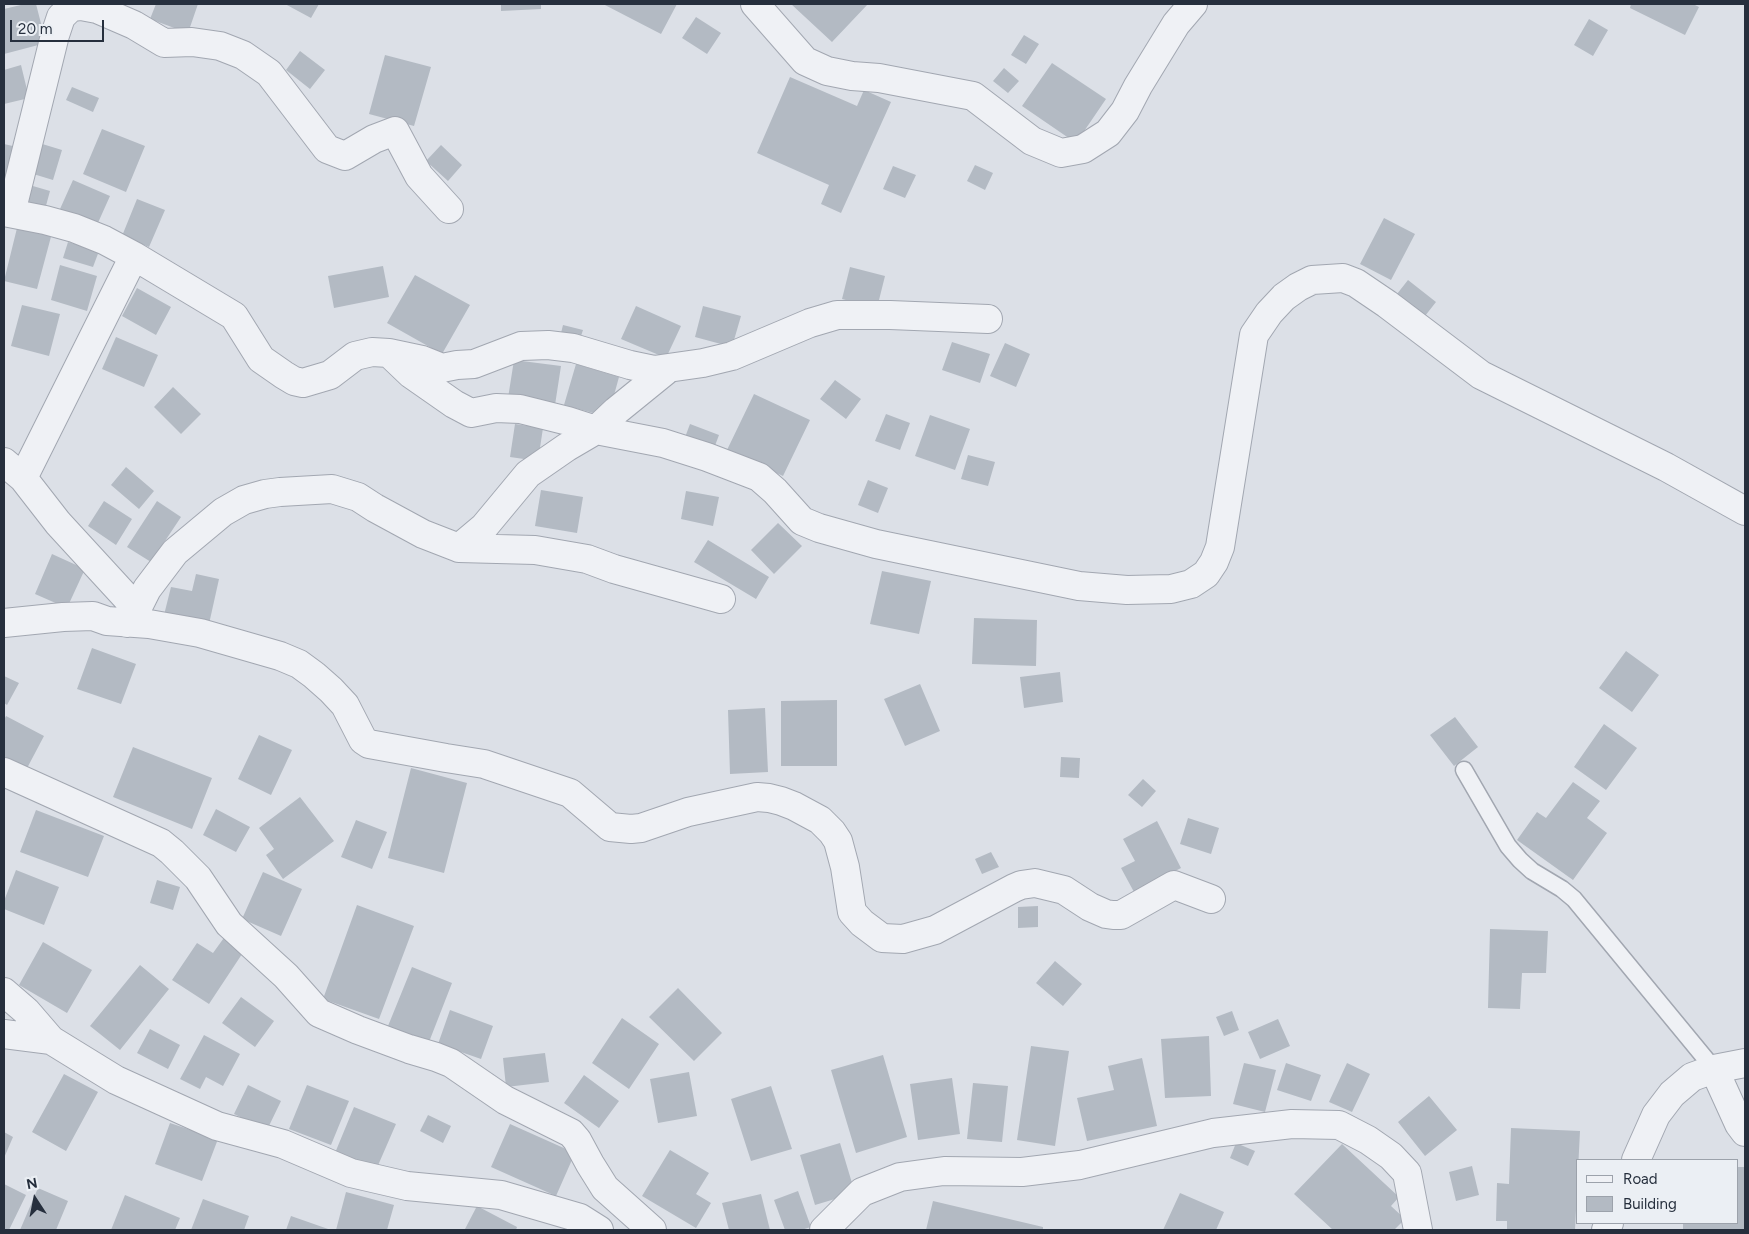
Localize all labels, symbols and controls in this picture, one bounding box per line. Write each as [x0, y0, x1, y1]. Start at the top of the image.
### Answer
scale bar [12, 10, 106, 42]
text: 20 m [18, 20, 52, 38]
legend [1576, 1159, 1739, 1224]
text: Road [1623, 1170, 1658, 1188]
north arrow [10, 1174, 60, 1224]
text: N [25, 1174, 39, 1193]
text: Building [1623, 1195, 1677, 1213]

